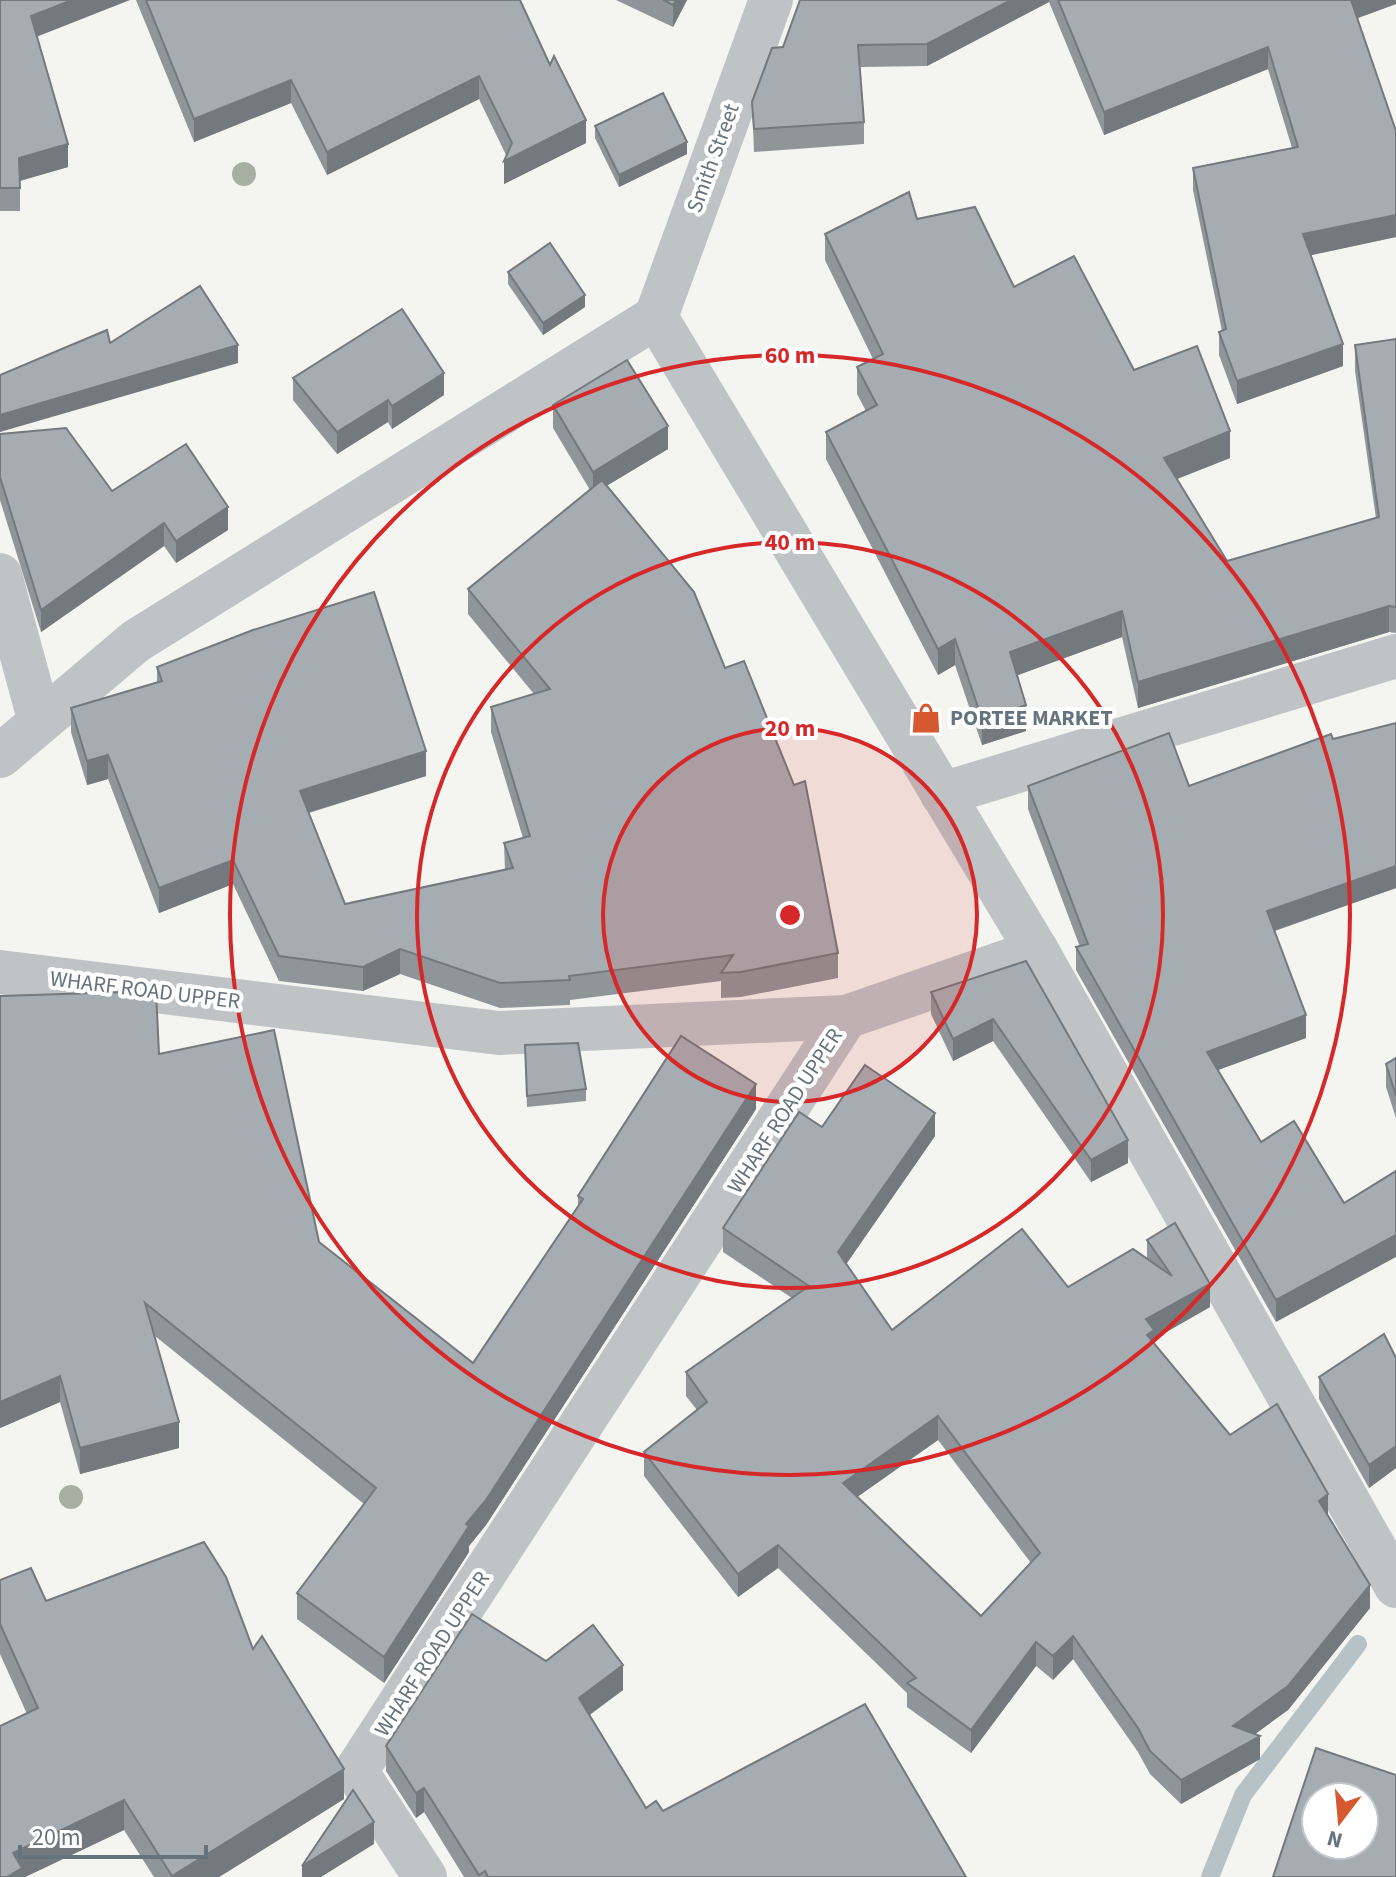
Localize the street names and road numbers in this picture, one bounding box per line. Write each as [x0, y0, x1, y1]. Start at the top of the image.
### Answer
street label: Smith Street [678, 98, 748, 217]
street label: WHARF ROAD UPPER [48, 962, 242, 1018]
street label: WHARF ROAD UPPER [719, 1022, 851, 1200]
street label: WHARF ROAD UPPER [366, 1565, 498, 1743]

